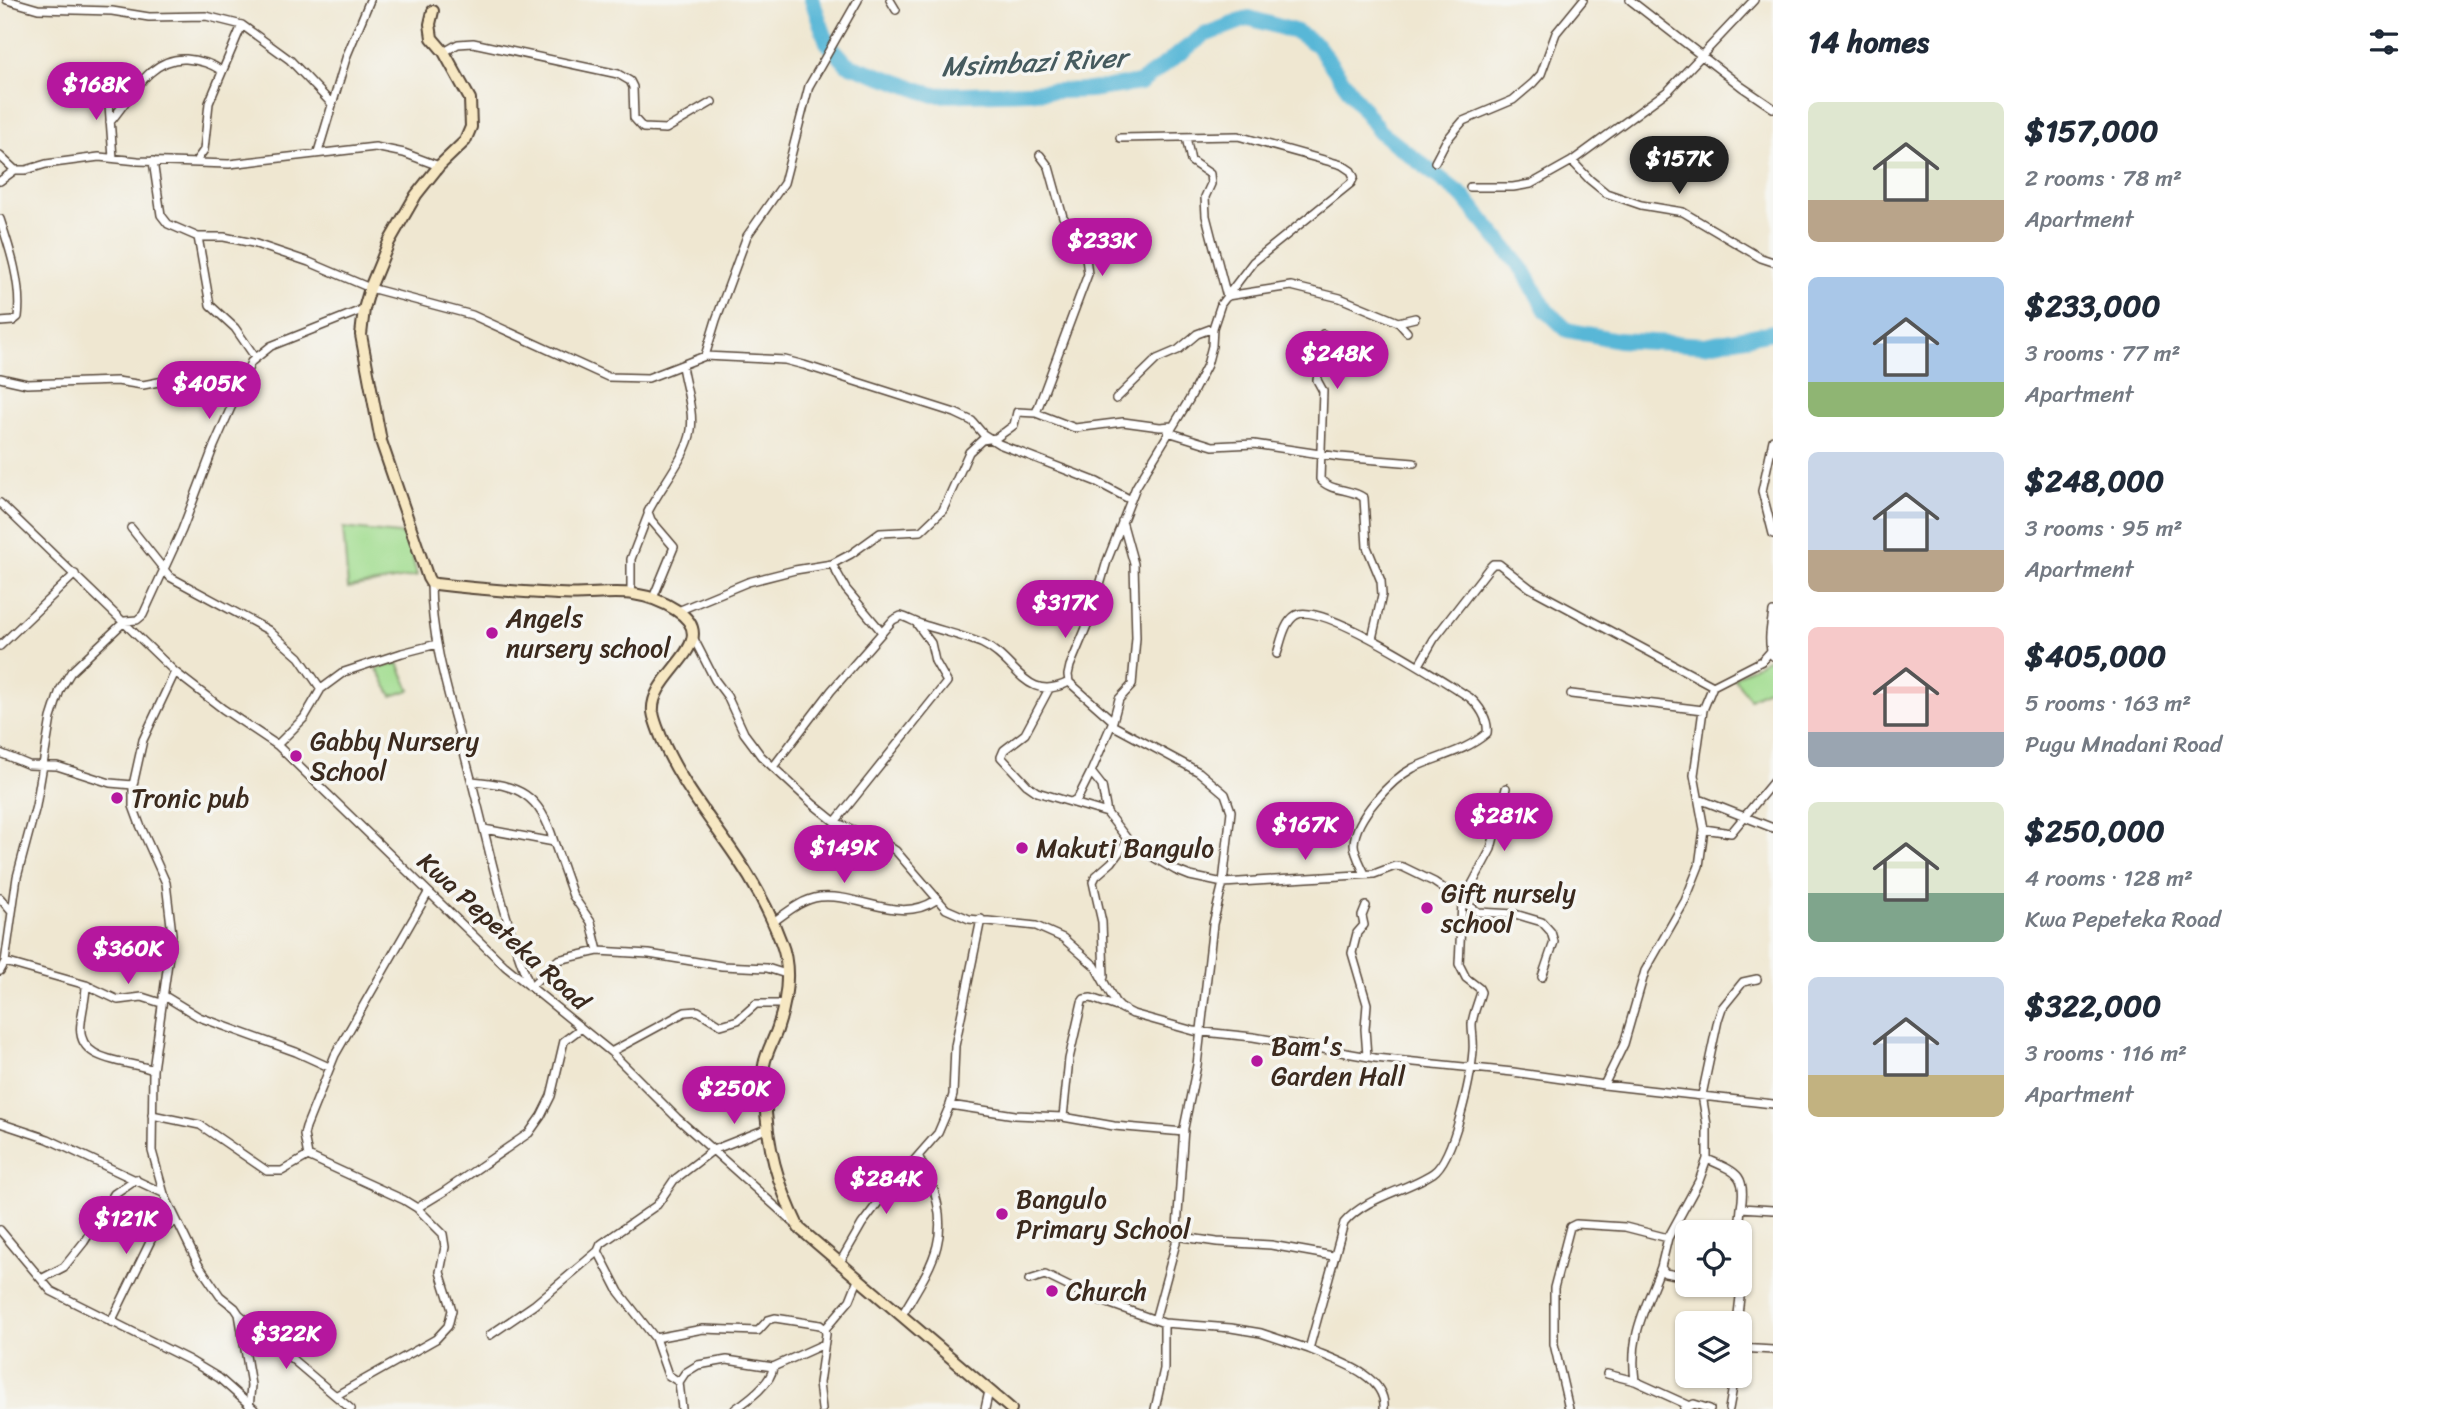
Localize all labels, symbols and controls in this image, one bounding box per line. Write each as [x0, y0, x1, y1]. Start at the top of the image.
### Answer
text: 14 homes [1808, 15, 1929, 69]
icon: filters [2365, 23, 2403, 61]
water label: Msimbazi River [940, 32, 1133, 91]
pin: $168K [47, 62, 145, 122]
text: $168K [63, 64, 129, 105]
text: $157,000 [2025, 104, 2158, 158]
icon: home [1864, 130, 1948, 214]
pin: $157K [1630, 136, 1728, 196]
text: $157K [1646, 138, 1712, 179]
text: 2 rooms · 78 m² [2025, 158, 2182, 199]
text: Apartment [2025, 199, 2134, 240]
pin: $233K [1053, 218, 1151, 278]
text: $233K [1068, 220, 1136, 261]
text: $233,000 [2025, 279, 2160, 333]
icon: home [1864, 305, 1948, 389]
pin: $248K [1288, 332, 1386, 391]
text: $248K [1302, 333, 1372, 374]
text: 3 rooms · 77 m² [2025, 333, 2181, 374]
pin: $405K [160, 362, 258, 421]
text: $405K [173, 363, 245, 404]
text: Apartment [2025, 374, 2134, 415]
text: $248,000 [2025, 454, 2164, 508]
icon: home [1864, 480, 1948, 564]
text: 3 rooms · 95 m² [2025, 508, 2182, 549]
text: Apartment [2025, 549, 2134, 590]
pin: $317K [1016, 580, 1114, 640]
text: $317K [1032, 582, 1098, 623]
place label: Angels nursery school [505, 595, 671, 671]
marker: Angels nursery school [484, 625, 500, 641]
text: $405,000 [2025, 629, 2166, 683]
icon: home [1864, 655, 1948, 739]
text: 5 rooms · 163 m² [2025, 683, 2191, 724]
place label: Gabby Nursery School [310, 718, 480, 794]
text: Pugu Mnadani Road [2025, 724, 2222, 765]
marker: Gabby Nursery School [288, 748, 304, 764]
place label: Tronic pub [131, 775, 250, 821]
marker: Tronic pub [109, 790, 125, 806]
pin: $281K [1455, 794, 1553, 853]
text: $281K [1471, 795, 1537, 836]
pin: $167K [1256, 802, 1354, 862]
text: $167K [1272, 804, 1338, 845]
text: $250,000 [2025, 804, 2165, 858]
place label: Makuti Bangulo [1036, 825, 1214, 871]
pin: $149K [795, 826, 893, 885]
text: $149K [810, 827, 878, 868]
icon: home [1864, 830, 1948, 914]
street label: Kwa Pepeteka Road [406, 840, 603, 1024]
marker: Makuti Bangulo [1014, 840, 1030, 856]
text: 4 rooms · 128 m² [2025, 858, 2193, 899]
place label: Gift nursely school [1440, 870, 1576, 946]
text: Kwa Pepeteka Road [2025, 899, 2221, 940]
marker: Gift nursely school [1419, 900, 1435, 916]
pin: $360K [79, 926, 177, 986]
text: $360K [93, 928, 163, 969]
text: $322,000 [2025, 979, 2161, 1033]
icon: home [1864, 1005, 1948, 1089]
place label: Bam's Garden Hall [1271, 1023, 1406, 1099]
text: 3 rooms · 116 m² [2025, 1033, 2187, 1074]
marker: Bam's Garden Hall [1249, 1053, 1265, 1069]
pin: $250K [685, 1066, 783, 1126]
text: $250K [698, 1068, 770, 1109]
text: Apartment [2025, 1074, 2134, 1115]
pin: $284K [837, 1156, 935, 1216]
text: $284K [851, 1158, 921, 1199]
place label: Bangulo Primary School [1016, 1176, 1191, 1252]
pin: $121K [77, 1196, 175, 1256]
text: $121K [95, 1198, 157, 1239]
marker: Bangulo Primary School [994, 1206, 1010, 1222]
map controls [1675, 1220, 1752, 1388]
button: locate [1675, 1220, 1752, 1297]
place label: Church [1066, 1268, 1147, 1314]
marker: Church [1044, 1283, 1060, 1299]
button: layers [1675, 1311, 1752, 1388]
pin: $322K [237, 1312, 335, 1371]
text: $322K [252, 1313, 320, 1354]

